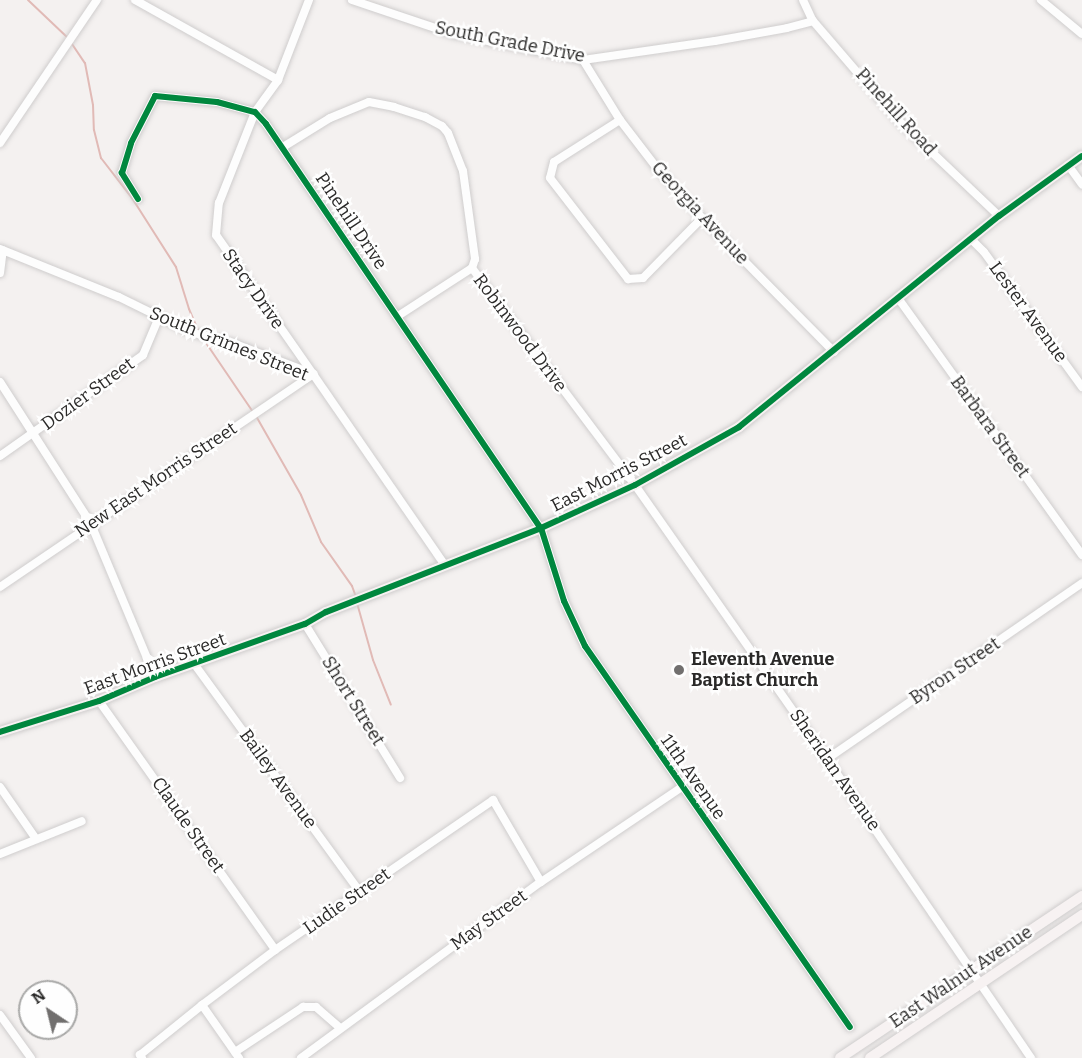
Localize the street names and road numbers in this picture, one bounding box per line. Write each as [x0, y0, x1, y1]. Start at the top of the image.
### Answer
street label: South Grade Drive [433, 17, 587, 67]
street label: Pinehill Road [851, 64, 941, 160]
street label: Georgia Avenue [647, 157, 753, 269]
street label: Pinehill Drive [311, 169, 391, 273]
street label: Stacy Drive [217, 245, 289, 333]
street label: Lester Avenue [984, 257, 1072, 367]
street label: Robinwood Drive [469, 270, 571, 396]
street label: South Grimes Street [146, 302, 312, 386]
street label: Dozier Street [37, 353, 139, 435]
street label: Barbara Street [946, 372, 1034, 482]
street label: New East Morris Street [71, 418, 241, 542]
street label: East Morris Street [548, 429, 690, 517]
street label: East Morris Street [81, 628, 229, 700]
street label: Byron Street [906, 633, 1004, 709]
street label: Short Street [317, 652, 389, 750]
street label: Sheridan Avenue [785, 705, 885, 835]
street label: Bailey Avenue [235, 725, 321, 833]
street label: 11th Avenue [656, 730, 730, 824]
street label: Claude Street [147, 773, 229, 877]
street label: Ludie Street [299, 863, 395, 939]
street label: May Street [447, 885, 531, 955]
street label: East Walnut Avenue [886, 921, 1036, 1033]

